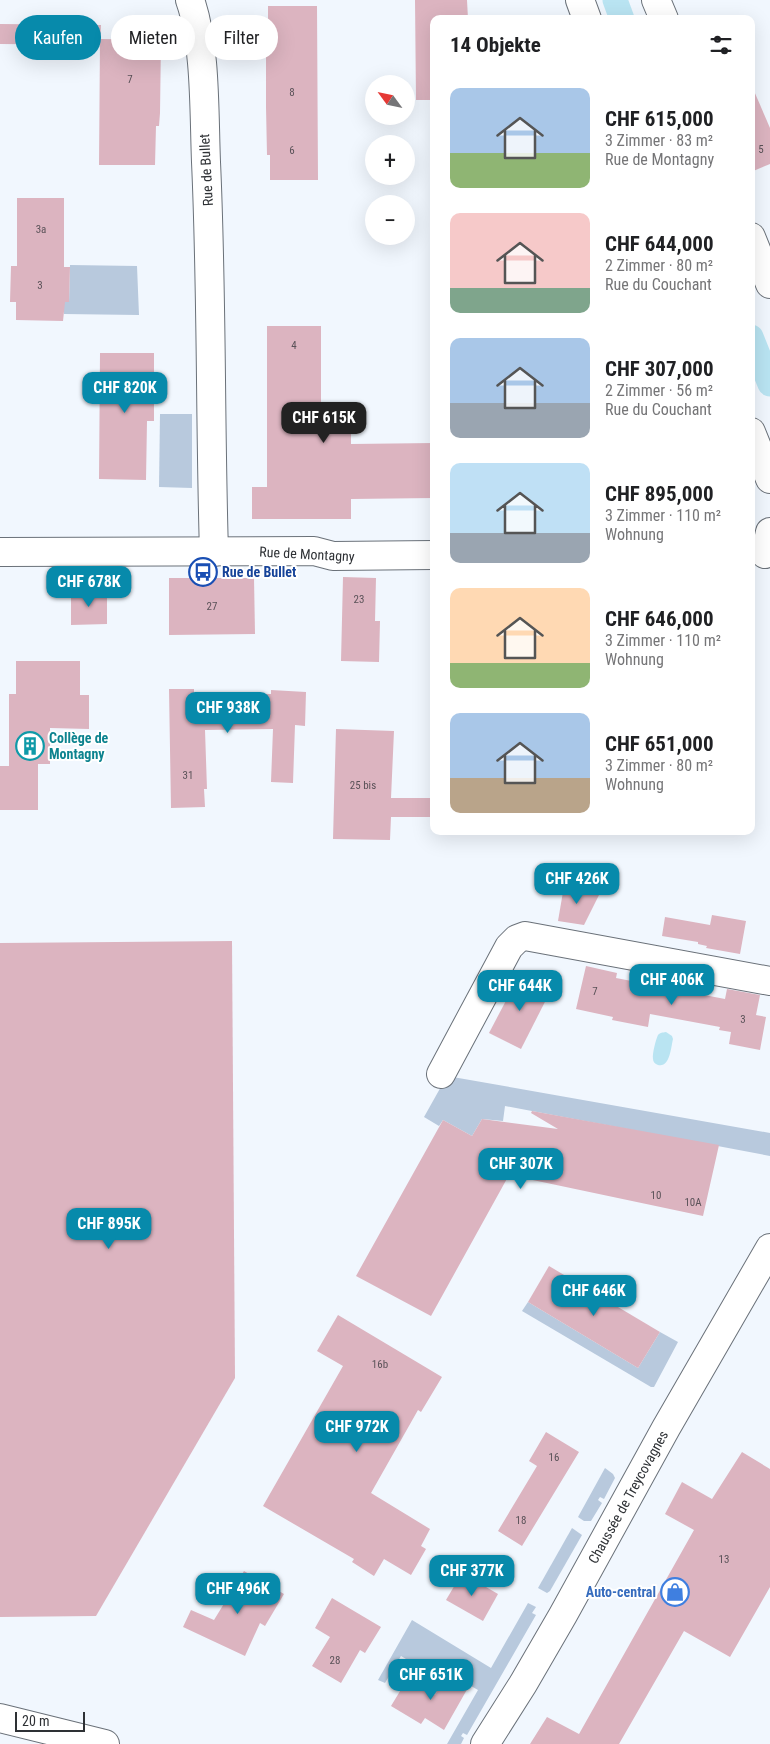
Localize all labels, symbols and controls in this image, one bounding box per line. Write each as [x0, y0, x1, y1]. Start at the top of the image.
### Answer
chip: Kaufen [15, 15, 101, 60]
chip: Mieten [111, 15, 195, 60]
chip: Filter [205, 15, 278, 60]
icon: filters [707, 31, 735, 59]
text: 14 Objekte [450, 33, 541, 57]
house number: 7 [127, 73, 133, 86]
north arrow [365, 75, 415, 125]
map controls [365, 75, 415, 245]
house number: 8 [289, 86, 295, 99]
text: CHF 615,000 [605, 107, 714, 131]
icon: home [490, 108, 550, 168]
text: 3 Zimmer · 83 m² [605, 131, 713, 150]
street label: Rue de Bullet [196, 134, 216, 206]
button: + [365, 135, 415, 185]
house number: 5 [758, 143, 764, 156]
house number: 6 [289, 144, 295, 157]
text: Rue de Montagny [605, 150, 714, 169]
button: − [365, 195, 415, 245]
house number: 3a [36, 223, 46, 236]
text: CHF 644,000 [605, 232, 714, 256]
icon: home [490, 233, 550, 293]
text: 2 Zimmer · 80 m² [605, 256, 713, 275]
text: Rue du Couchant [605, 275, 712, 294]
house number: 3 [37, 279, 43, 292]
house number: 4 [291, 339, 297, 352]
text: CHF 307,000 [605, 357, 714, 381]
icon: home [490, 358, 550, 418]
pin: CHF 820K [73, 372, 177, 414]
text: CHF 820K [93, 378, 157, 397]
text: 2 Zimmer · 56 m² [605, 381, 713, 400]
text: Rue du Couchant [605, 400, 712, 419]
pin: CHF 615K [272, 402, 376, 444]
text: CHF 615K [292, 408, 356, 427]
text: CHF 895,000 [605, 482, 714, 506]
icon: home [490, 483, 550, 543]
text: 3 Zimmer · 110 m² [605, 506, 721, 525]
text: Wohnung [605, 525, 664, 544]
street label: Rue de Montagny [259, 544, 355, 564]
bus stop icon: Rue de Bullet [188, 557, 218, 587]
place label: Rue de Bullet [222, 564, 296, 580]
pin: CHF 678K [37, 566, 141, 608]
text: CHF 678K [57, 572, 121, 591]
house number: 23 [354, 593, 364, 606]
house number: 27 [207, 600, 217, 613]
text: CHF 646,000 [605, 607, 714, 631]
icon: home [490, 608, 550, 668]
text: 3 Zimmer · 110 m² [605, 631, 721, 650]
text: Wohnung [605, 650, 664, 669]
pin: CHF 938K [176, 692, 280, 734]
text: CHF 938K [196, 698, 260, 717]
place label: Collège de Montagny [49, 730, 109, 762]
building icon: Collège de Montagny [15, 731, 45, 761]
text: CHF 651,000 [605, 732, 714, 756]
icon: home [490, 733, 550, 793]
text: 3 Zimmer · 80 m² [605, 756, 713, 775]
house number: 31 [183, 769, 193, 782]
text: Wohnung [605, 775, 664, 794]
house number: 25 bis [350, 779, 376, 792]
pin: CHF 426K [525, 862, 629, 905]
text: CHF 426K [545, 869, 609, 888]
pin: CHF 406K [620, 964, 724, 1006]
pin: CHF 644K [468, 970, 572, 1012]
text: CHF 406K [640, 970, 704, 989]
text: CHF 644K [488, 976, 552, 995]
house number: 7 [592, 985, 598, 998]
house number: 3 [740, 1013, 746, 1026]
pin: CHF 307K [469, 1148, 573, 1190]
text: CHF 307K [489, 1154, 553, 1173]
house number: 10 [651, 1189, 661, 1202]
house number: 10A [684, 1196, 702, 1209]
pin: CHF 895K [57, 1208, 161, 1250]
text: CHF 895K [77, 1214, 141, 1233]
pin: CHF 646K [542, 1274, 646, 1317]
text: CHF 646K [562, 1281, 626, 1300]
house number: 16b [372, 1358, 388, 1371]
pin: CHF 972K [305, 1410, 409, 1453]
text: CHF 972K [325, 1417, 389, 1436]
street label: Chaussée de Treycovagnes [585, 1428, 671, 1566]
house number: 16 [549, 1451, 559, 1464]
house number: 18 [516, 1514, 526, 1527]
house number: 13 [719, 1553, 729, 1566]
pin: CHF 377K [420, 1554, 524, 1597]
text: CHF 377K [440, 1561, 504, 1580]
pin: CHF 496K [186, 1572, 290, 1615]
shop icon: Auto-central [660, 1577, 690, 1607]
text: CHF 496K [206, 1579, 270, 1598]
place label: Auto-central [586, 1584, 656, 1600]
house number: 28 [330, 1654, 340, 1667]
pin: CHF 651K [379, 1658, 483, 1701]
text: CHF 651K [399, 1665, 463, 1684]
scale bar [15, 1709, 85, 1732]
text: 20 m [22, 1713, 50, 1729]

